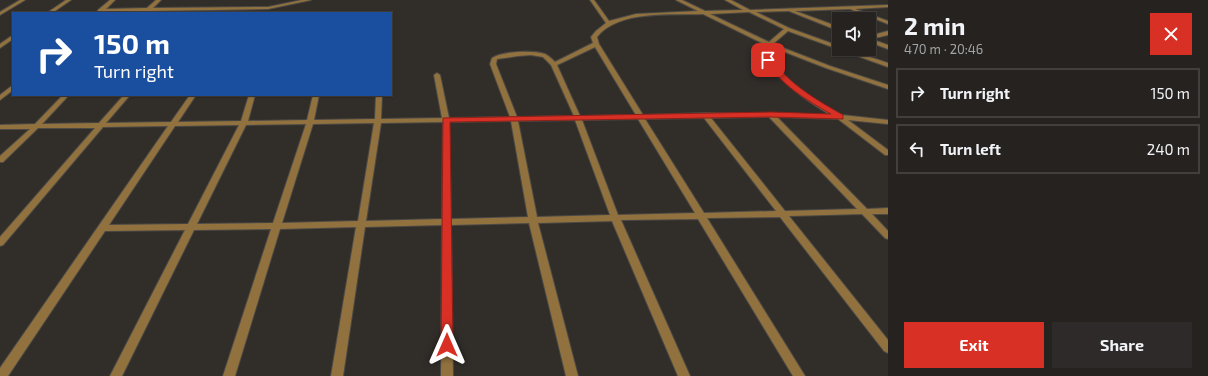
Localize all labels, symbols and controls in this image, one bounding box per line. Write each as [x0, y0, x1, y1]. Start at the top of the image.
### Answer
text: 2 min [904, 11, 965, 40]
map controls [832, 12, 876, 56]
button: sound [832, 12, 876, 56]
button: close [1150, 13, 1192, 55]
text: 150 m [94, 26, 170, 60]
icon: right [28, 28, 80, 80]
text: 470 m · 20:46 [904, 41, 983, 57]
pin [751, 43, 785, 77]
icon: arrive [757, 49, 779, 71]
text: Turn right [94, 60, 174, 82]
icon: right [906, 82, 928, 104]
text: Turn right [940, 84, 1010, 102]
text: 150 m [1150, 84, 1190, 102]
icon: left [906, 138, 928, 160]
text: Turn left [940, 140, 1001, 158]
text: 240 m [1147, 140, 1190, 158]
button: Exit [904, 322, 1044, 368]
button: Share [1052, 322, 1192, 368]
position arrow [426, 324, 468, 366]

